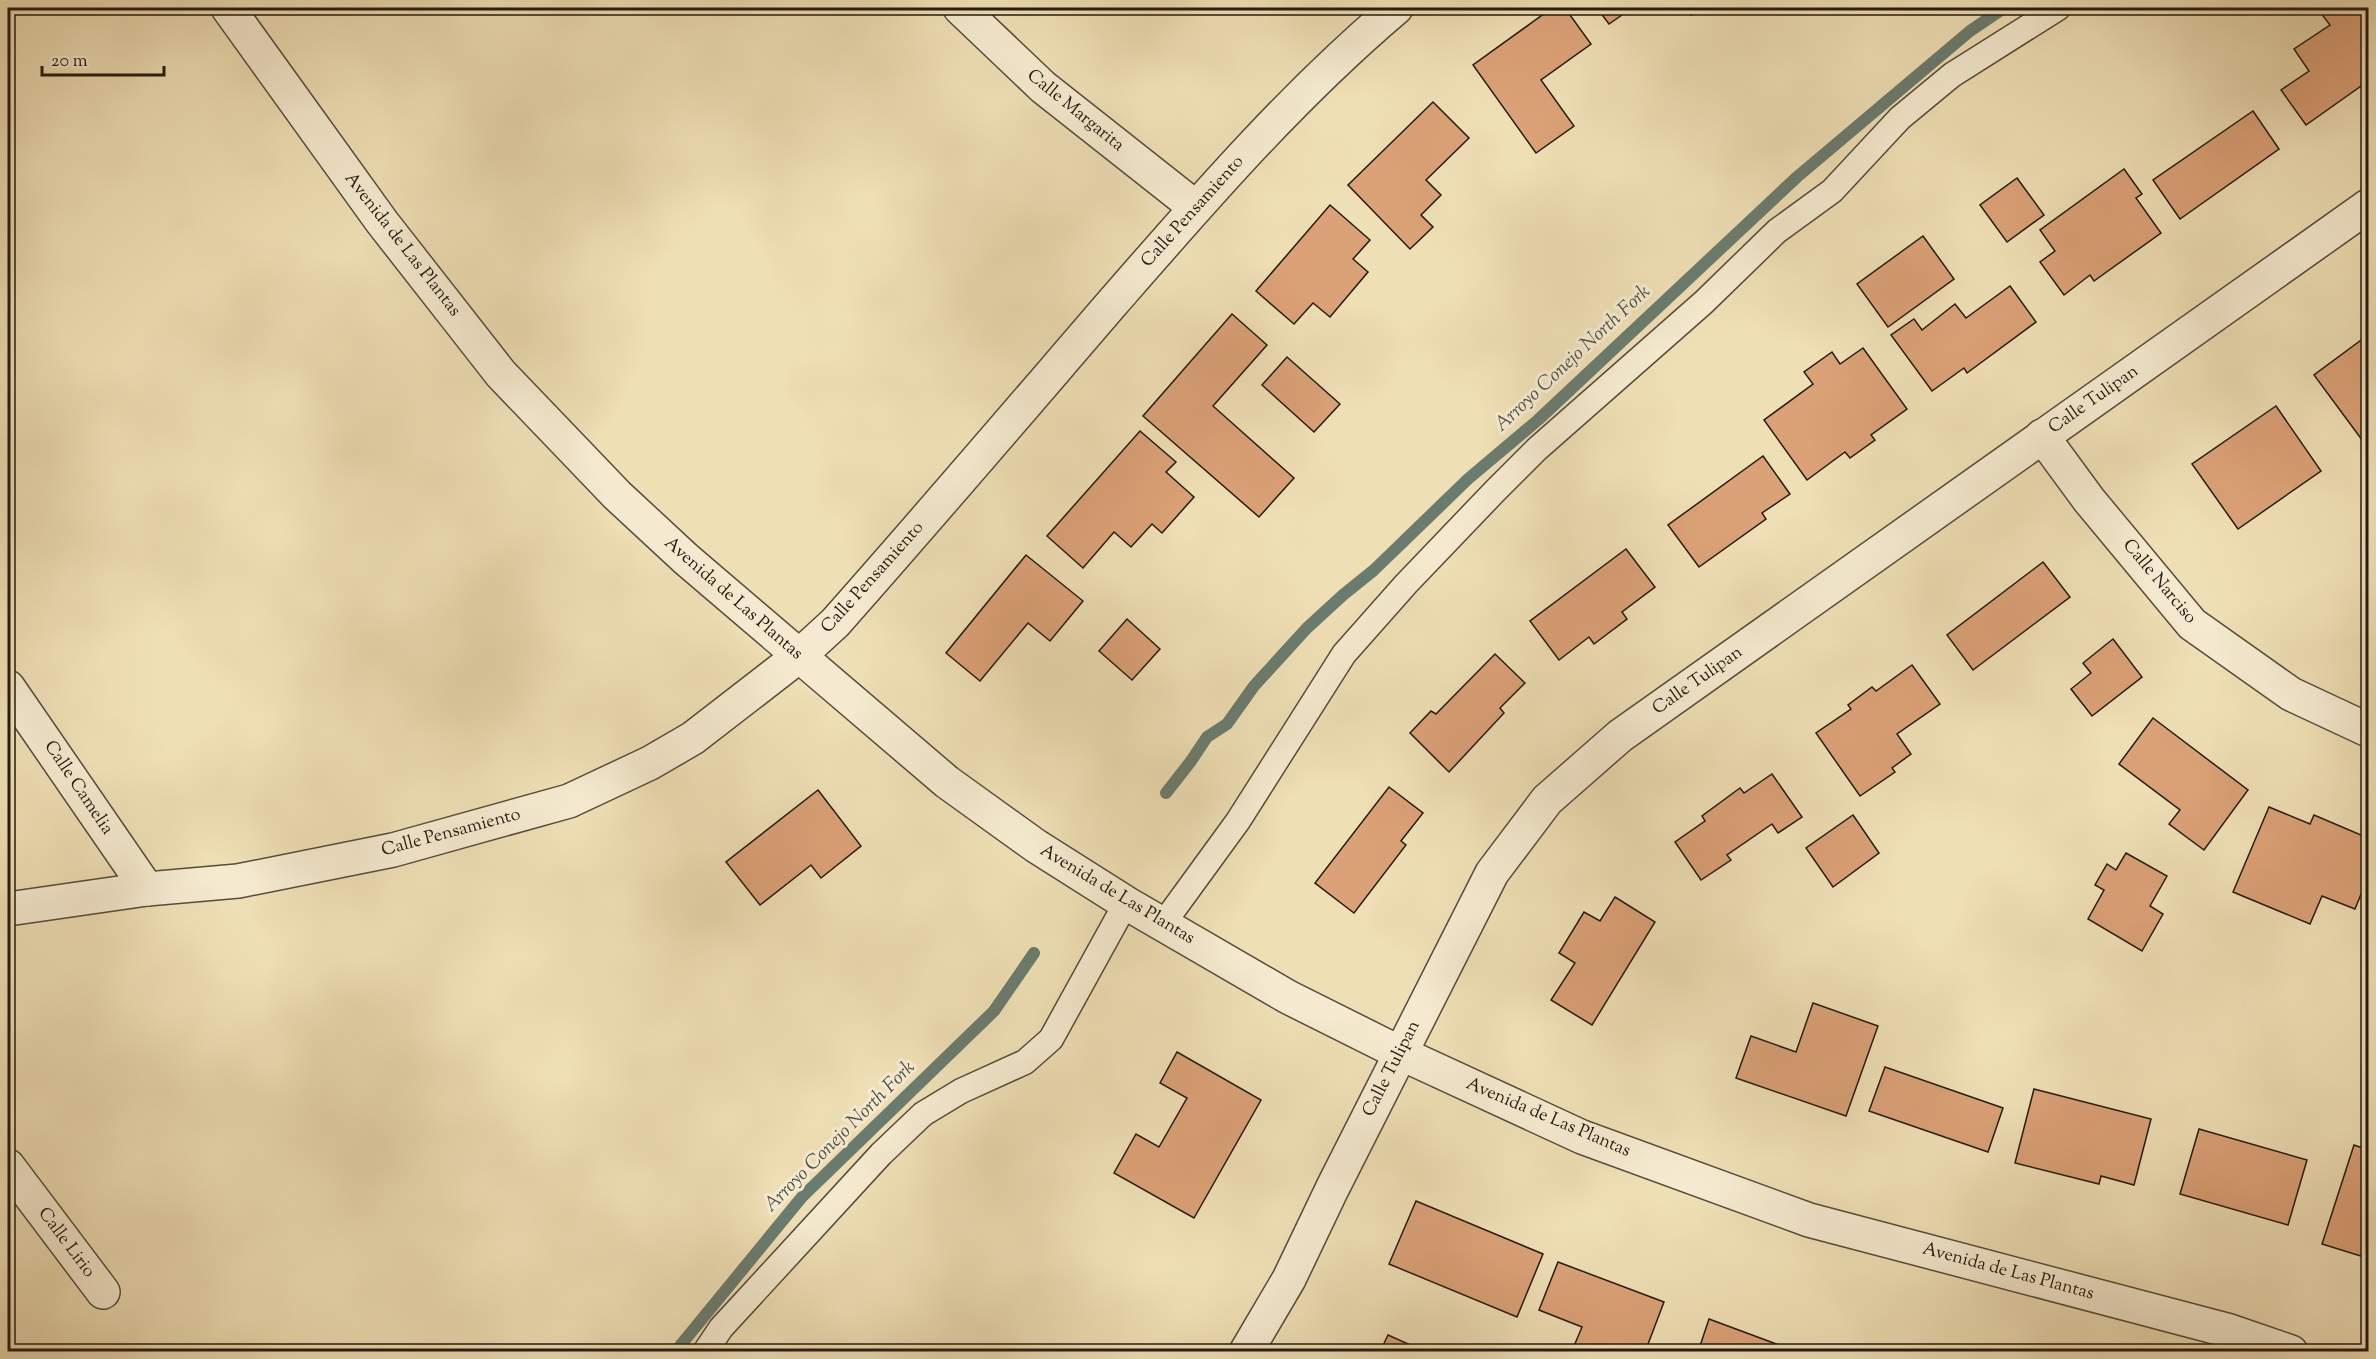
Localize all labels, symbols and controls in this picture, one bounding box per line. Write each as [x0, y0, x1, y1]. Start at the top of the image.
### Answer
scale bar [42, 39, 164, 77]
text: 20 m [51, 49, 88, 75]
street label: Calle Margarita [1021, 63, 1129, 159]
street label: Calle Pensamiento [1135, 150, 1251, 274]
street label: Avenida de Las Plantas [337, 167, 467, 323]
water label: Arroyo Conejo North Fork [1488, 279, 1658, 439]
street label: Calle Tulipan [2044, 359, 2145, 441]
street label: Calle Pensamiento [815, 516, 931, 640]
street label: Avenida de Las Plantas [658, 531, 808, 667]
street label: Calle Narciso [2116, 534, 2202, 630]
street label: Calle Tulipan [1648, 640, 1749, 722]
street label: Calle Camelia [37, 736, 119, 840]
street label: Calle Pensamiento [378, 802, 524, 864]
street label: Avenida de Las Plantas [1035, 838, 1199, 952]
street label: Calle Tulipan [1357, 1016, 1428, 1122]
water label: Arroyo Conejo North Fork [757, 1054, 923, 1220]
street label: Avenida de Las Plantas [1462, 1072, 1634, 1164]
street label: Calle Lirio [31, 1202, 101, 1284]
street label: Avenida de Las Plantas [1919, 1237, 2097, 1307]

